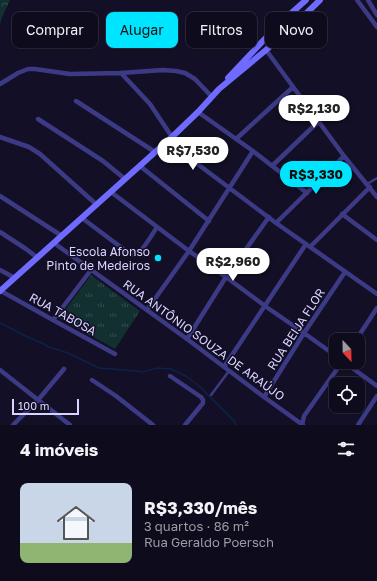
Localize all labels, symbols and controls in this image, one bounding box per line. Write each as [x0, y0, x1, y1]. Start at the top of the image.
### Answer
chip: Comprar [12, 12, 98, 48]
chip: Alugar [106, 12, 178, 48]
chip: Filtros [186, 12, 257, 48]
chip: Novo [265, 12, 327, 48]
pin: R$2,130 [277, 95, 351, 129]
text: R$2,130 [288, 100, 340, 116]
pin: R$7,530 [156, 137, 230, 171]
text: R$7,530 [166, 142, 220, 158]
pin: R$3,330 [279, 161, 353, 195]
text: R$3,330 [289, 166, 343, 182]
place label: Escola Afonso Pinto de Medeiros [46, 244, 150, 273]
pin: R$2,960 [196, 248, 270, 282]
marker: Escola Afonso Pinto de Medeiros [153, 253, 163, 263]
text: R$2,960 [206, 253, 260, 269]
street label: RUA ANTÔNIO SOUZA DE ARAÚJO [120, 276, 288, 404]
street label: RUA BEIJA FLOR [264, 285, 328, 373]
street label: RUA TABOSA [27, 289, 99, 339]
north arrow [329, 333, 365, 369]
map controls [329, 333, 365, 413]
button: locate [329, 377, 365, 413]
scale bar [12, 397, 79, 416]
text: 100 m [18, 399, 49, 412]
icon: filters [335, 438, 357, 460]
text: 4 imóveis [20, 439, 98, 460]
text: R$3,330/mês [144, 497, 257, 518]
icon: home [52, 499, 100, 547]
text: 3 quartos · 86 m² [144, 518, 249, 534]
text: Rua Geraldo Poersch [144, 534, 274, 550]

